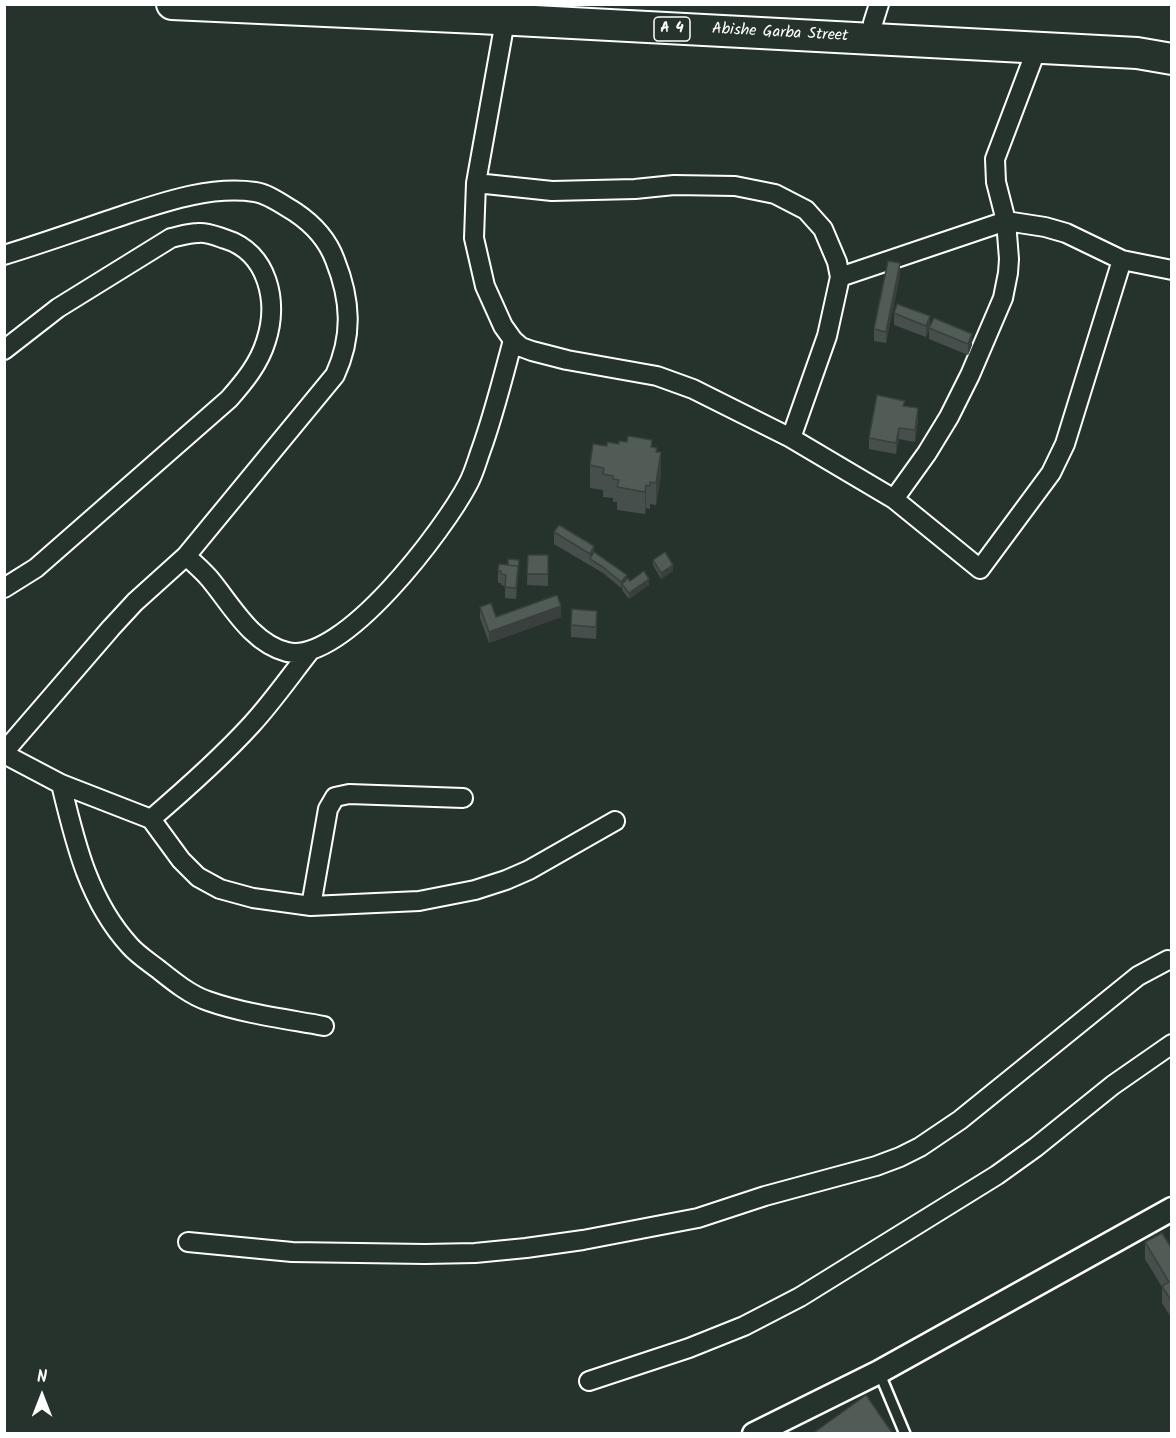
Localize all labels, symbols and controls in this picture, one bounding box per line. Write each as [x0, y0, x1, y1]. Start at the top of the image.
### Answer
road number: A 4 [654, 17, 690, 41]
street label: Abishe Garba Street [711, 21, 849, 47]
text: N [37, 1365, 47, 1390]
north arrow [12, 1366, 72, 1426]

